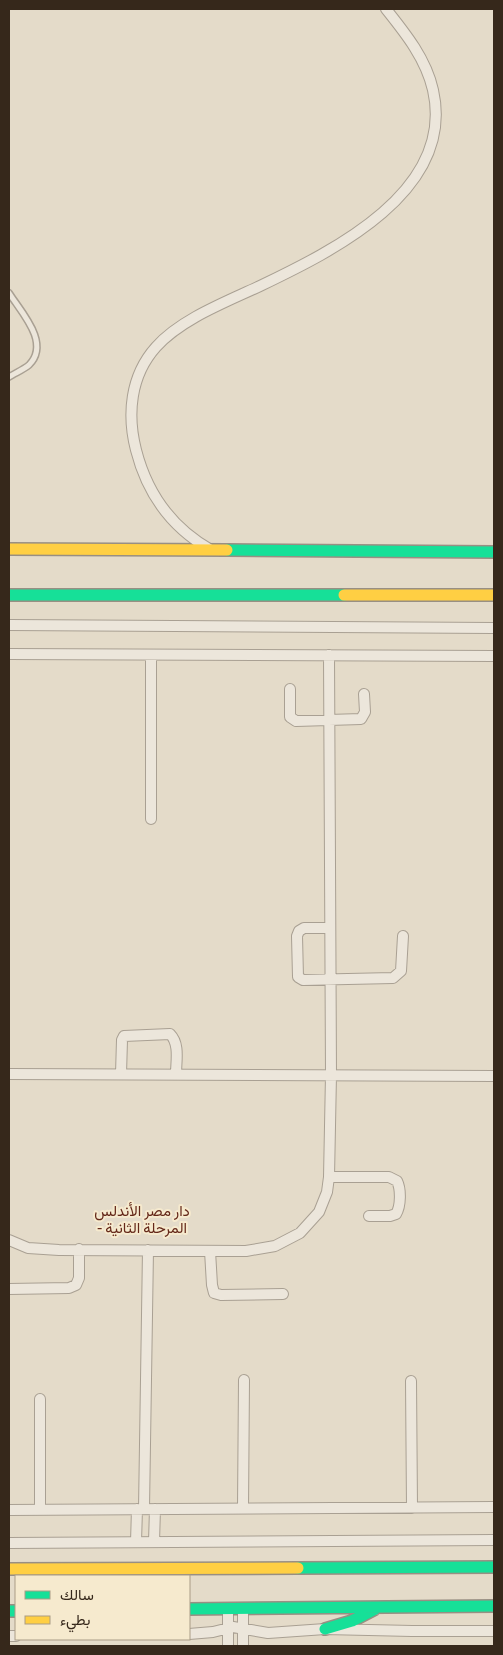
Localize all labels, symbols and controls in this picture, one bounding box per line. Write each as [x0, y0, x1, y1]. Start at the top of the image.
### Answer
district label: دار مصر الأندلس - المرحلة الثانية [94, 1198, 190, 1238]
legend [15, 1575, 190, 1640]
text: سالك [60, 1582, 94, 1605]
text: بطيء [60, 1607, 90, 1633]

